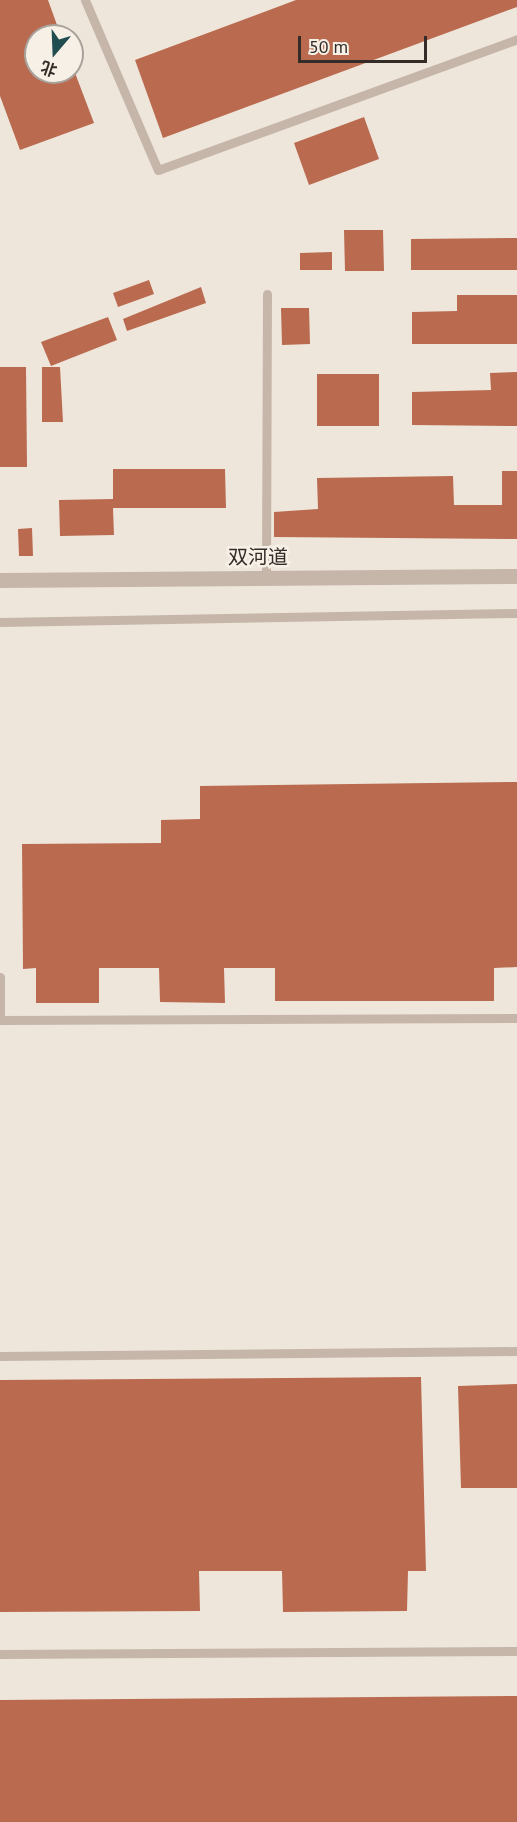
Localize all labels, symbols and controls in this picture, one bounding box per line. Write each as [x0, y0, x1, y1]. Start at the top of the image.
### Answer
north arrow [24, 24, 84, 84]
scale bar [301, 24, 430, 62]
text: 50 m [309, 35, 348, 58]
text: 北 [38, 57, 60, 81]
street label: 双河道 [228, 545, 288, 569]

